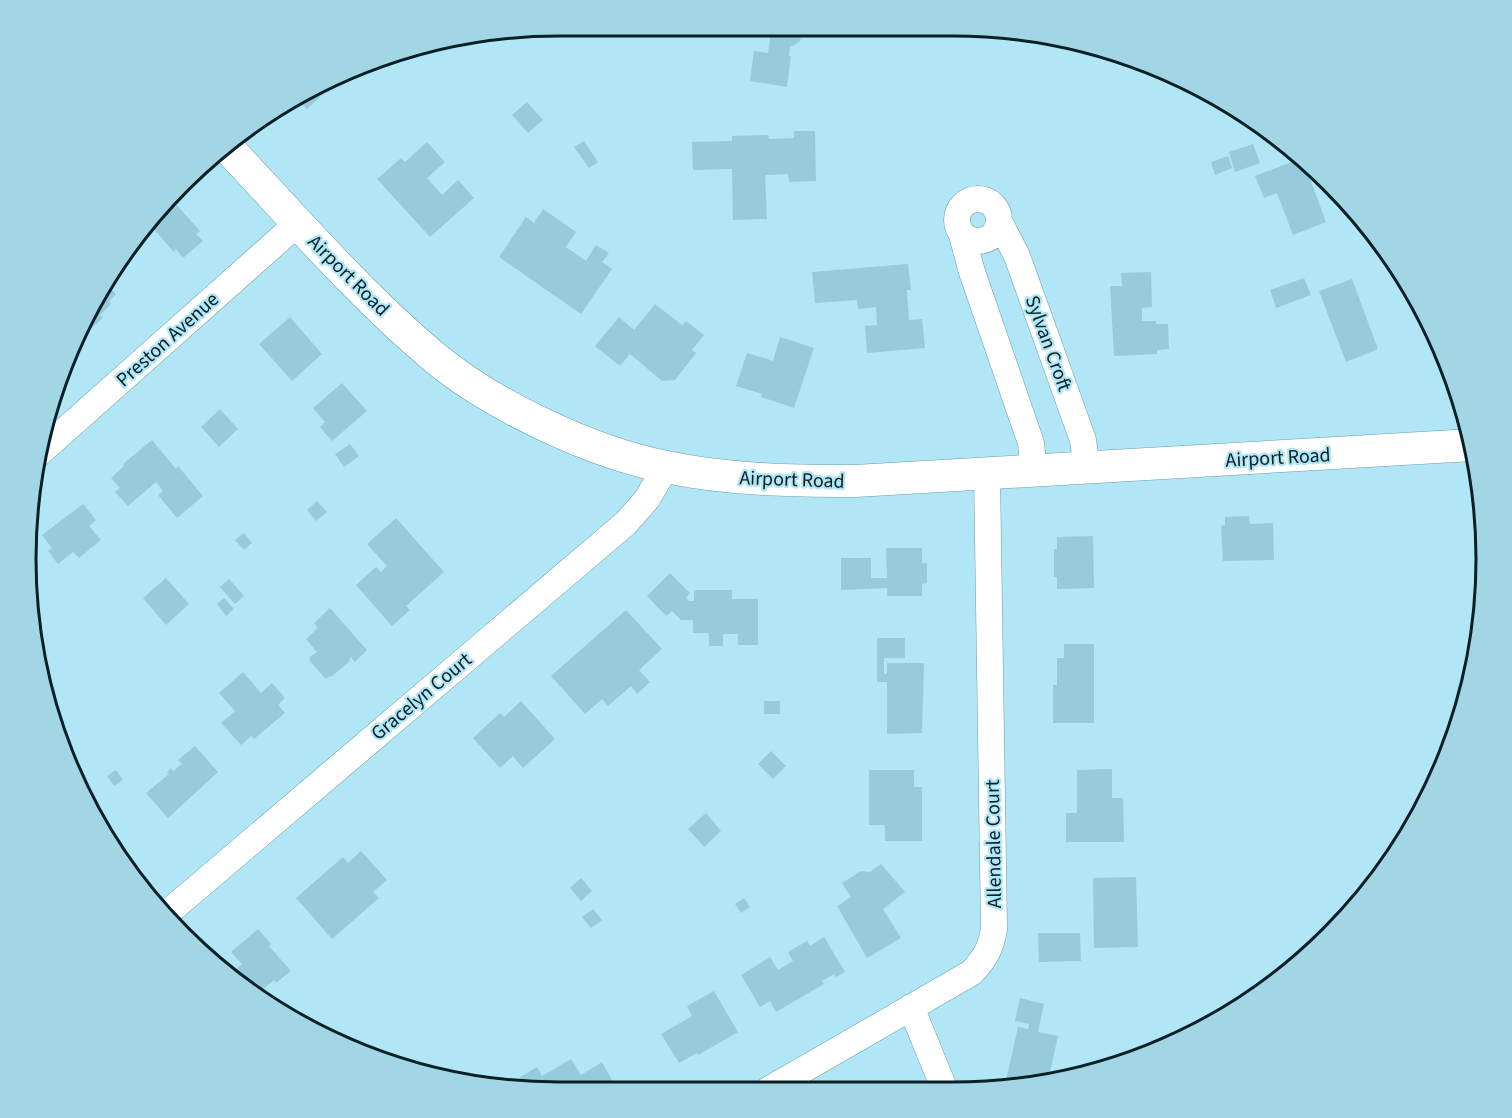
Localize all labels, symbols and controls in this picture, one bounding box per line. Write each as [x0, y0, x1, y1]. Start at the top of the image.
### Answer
street label: Airport Road [301, 229, 395, 323]
street label: Preston Avenue [110, 286, 225, 394]
street label: Sylvan Croft [1018, 292, 1078, 395]
street label: Airport Road [1225, 441, 1331, 475]
street label: Airport Road [739, 464, 845, 496]
street label: Gracelyn Court [365, 646, 478, 747]
street label: Allendale Court [979, 779, 1009, 909]

